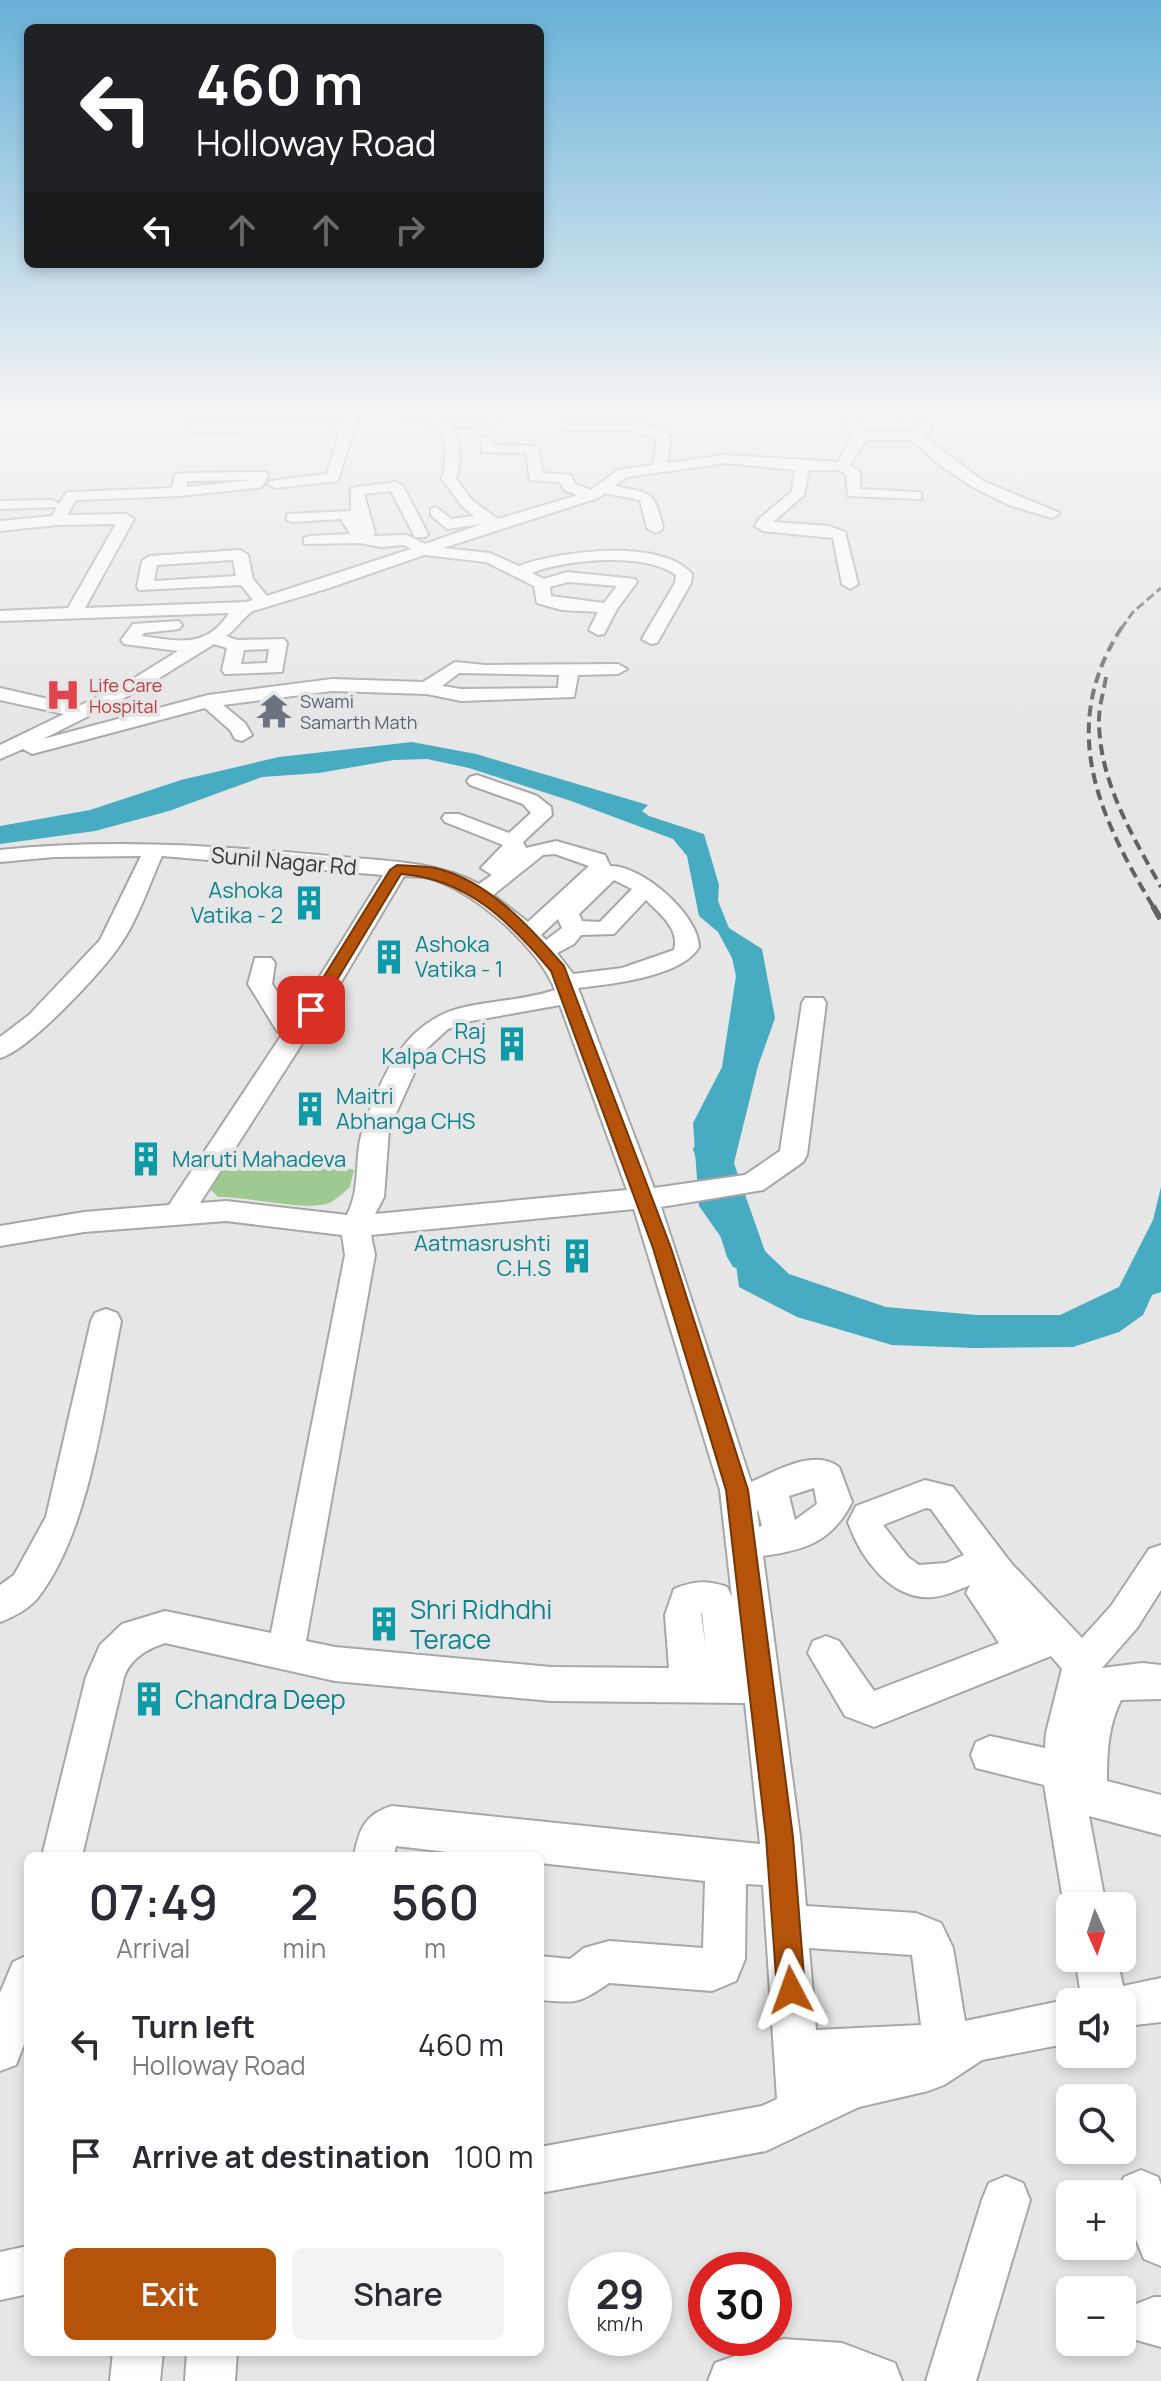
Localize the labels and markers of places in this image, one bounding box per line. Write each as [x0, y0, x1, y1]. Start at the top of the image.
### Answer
place label: Life Care Hospital [89, 673, 162, 718]
hospital icon: Life Care Hospital [44, 676, 82, 714]
place label: Swami Samarth Math [300, 689, 417, 734]
temple icon: Swami Samarth Math [255, 692, 293, 730]
place label: Ashoka Vatika - 2 [191, 875, 283, 930]
building icon: Ashoka Vatika - 2 [290, 884, 328, 922]
place label: Ashoka Vatika - 1 [415, 929, 503, 984]
building icon: Ashoka Vatika - 1 [370, 938, 408, 976]
pin [277, 976, 345, 1044]
place label: Raj Kalpa CHS [382, 1016, 486, 1071]
building icon: Raj Kalpa CHS [493, 1025, 531, 1063]
place label: Maitri Abhanga CHS [336, 1081, 475, 1136]
building icon: Maitri Abhanga CHS [291, 1090, 329, 1128]
building icon: Maruti Mahadeva [127, 1140, 165, 1178]
place label: Maruti Mahadeva [172, 1144, 346, 1174]
place label: Aatmasrushti C.H.S [414, 1228, 551, 1283]
building icon: Aatmasrushti C.H.S [558, 1237, 596, 1275]
place label: Shri Ridhdhi Terace [410, 1591, 552, 1657]
building icon: Shri Ridhdhi Terace [365, 1605, 403, 1643]
building icon: Chandra Deep [130, 1680, 168, 1718]
place label: Chandra Deep [175, 1681, 346, 1717]

